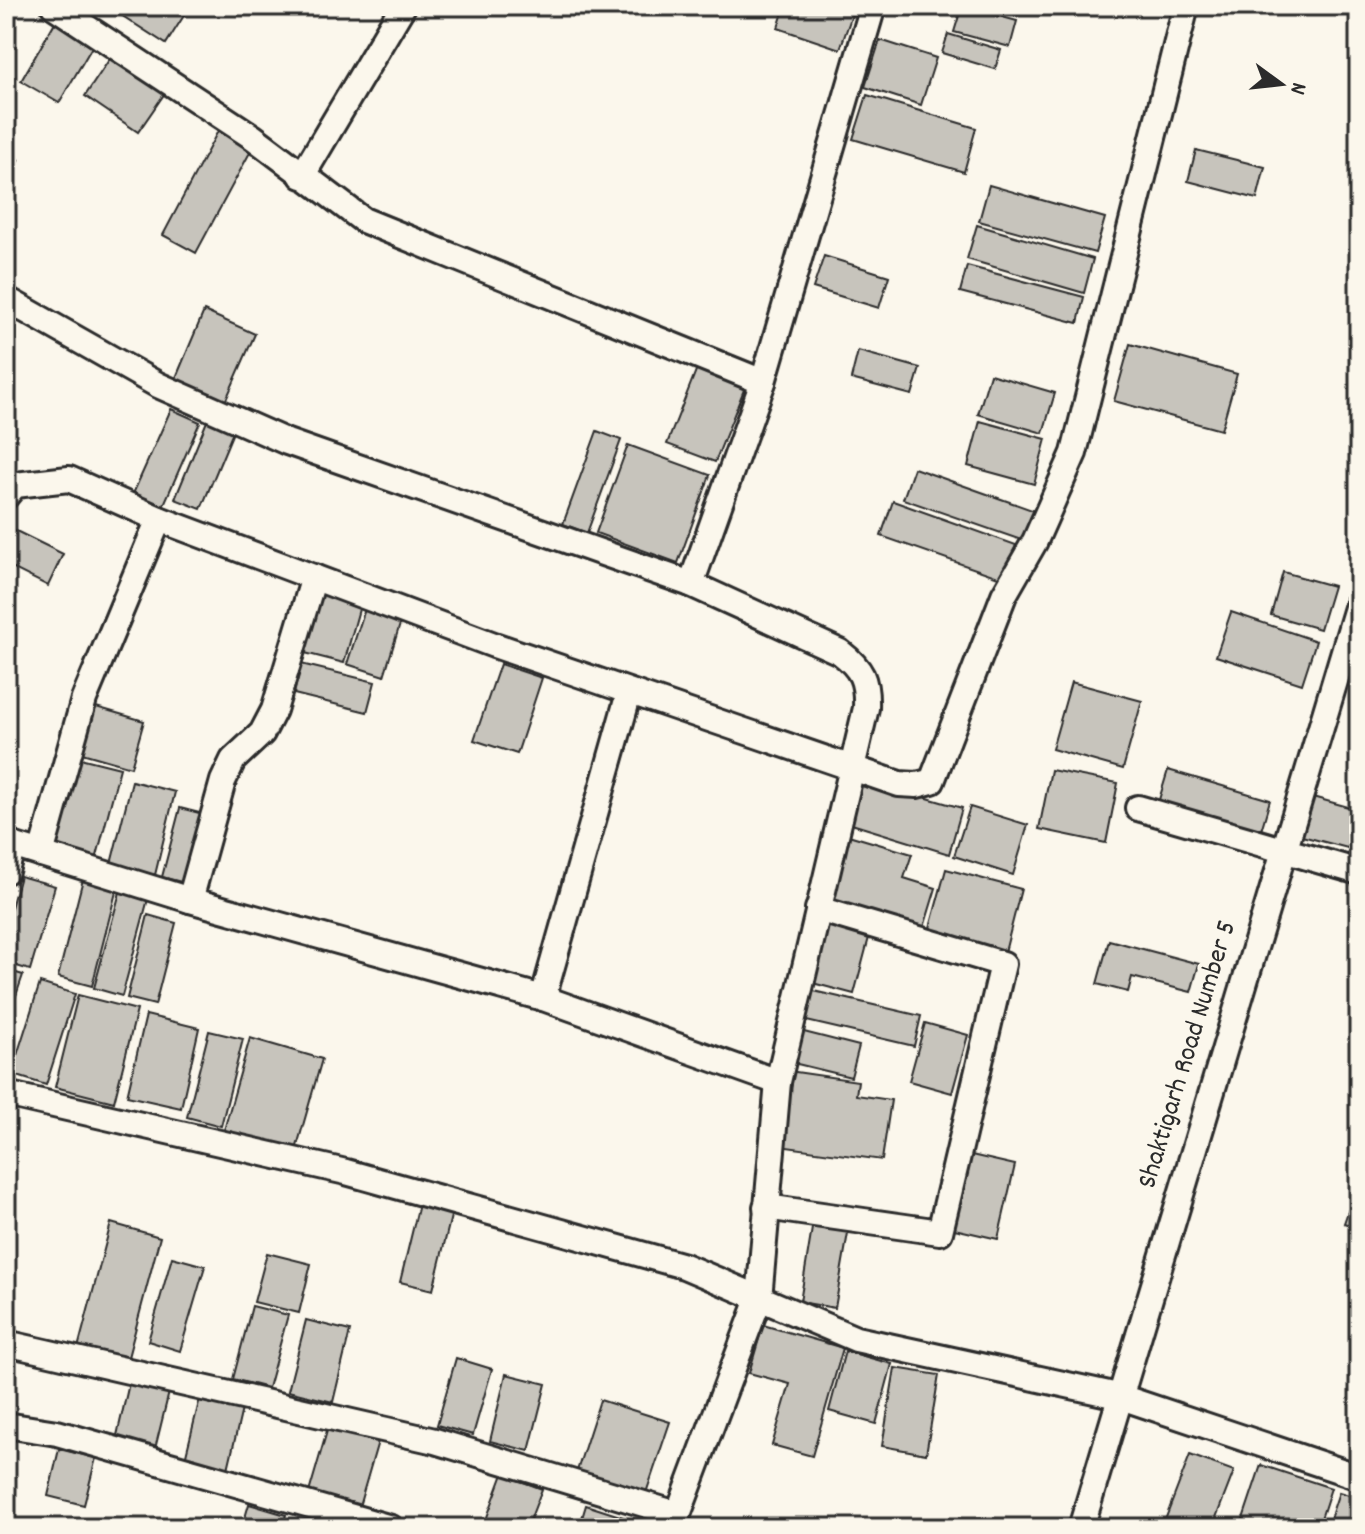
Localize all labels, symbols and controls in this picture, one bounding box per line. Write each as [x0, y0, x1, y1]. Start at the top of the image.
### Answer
north arrow [1241, 44, 1321, 124]
text: N [1281, 79, 1313, 98]
street label: Shaktigarh Road Number 5 [1129, 916, 1249, 1194]

